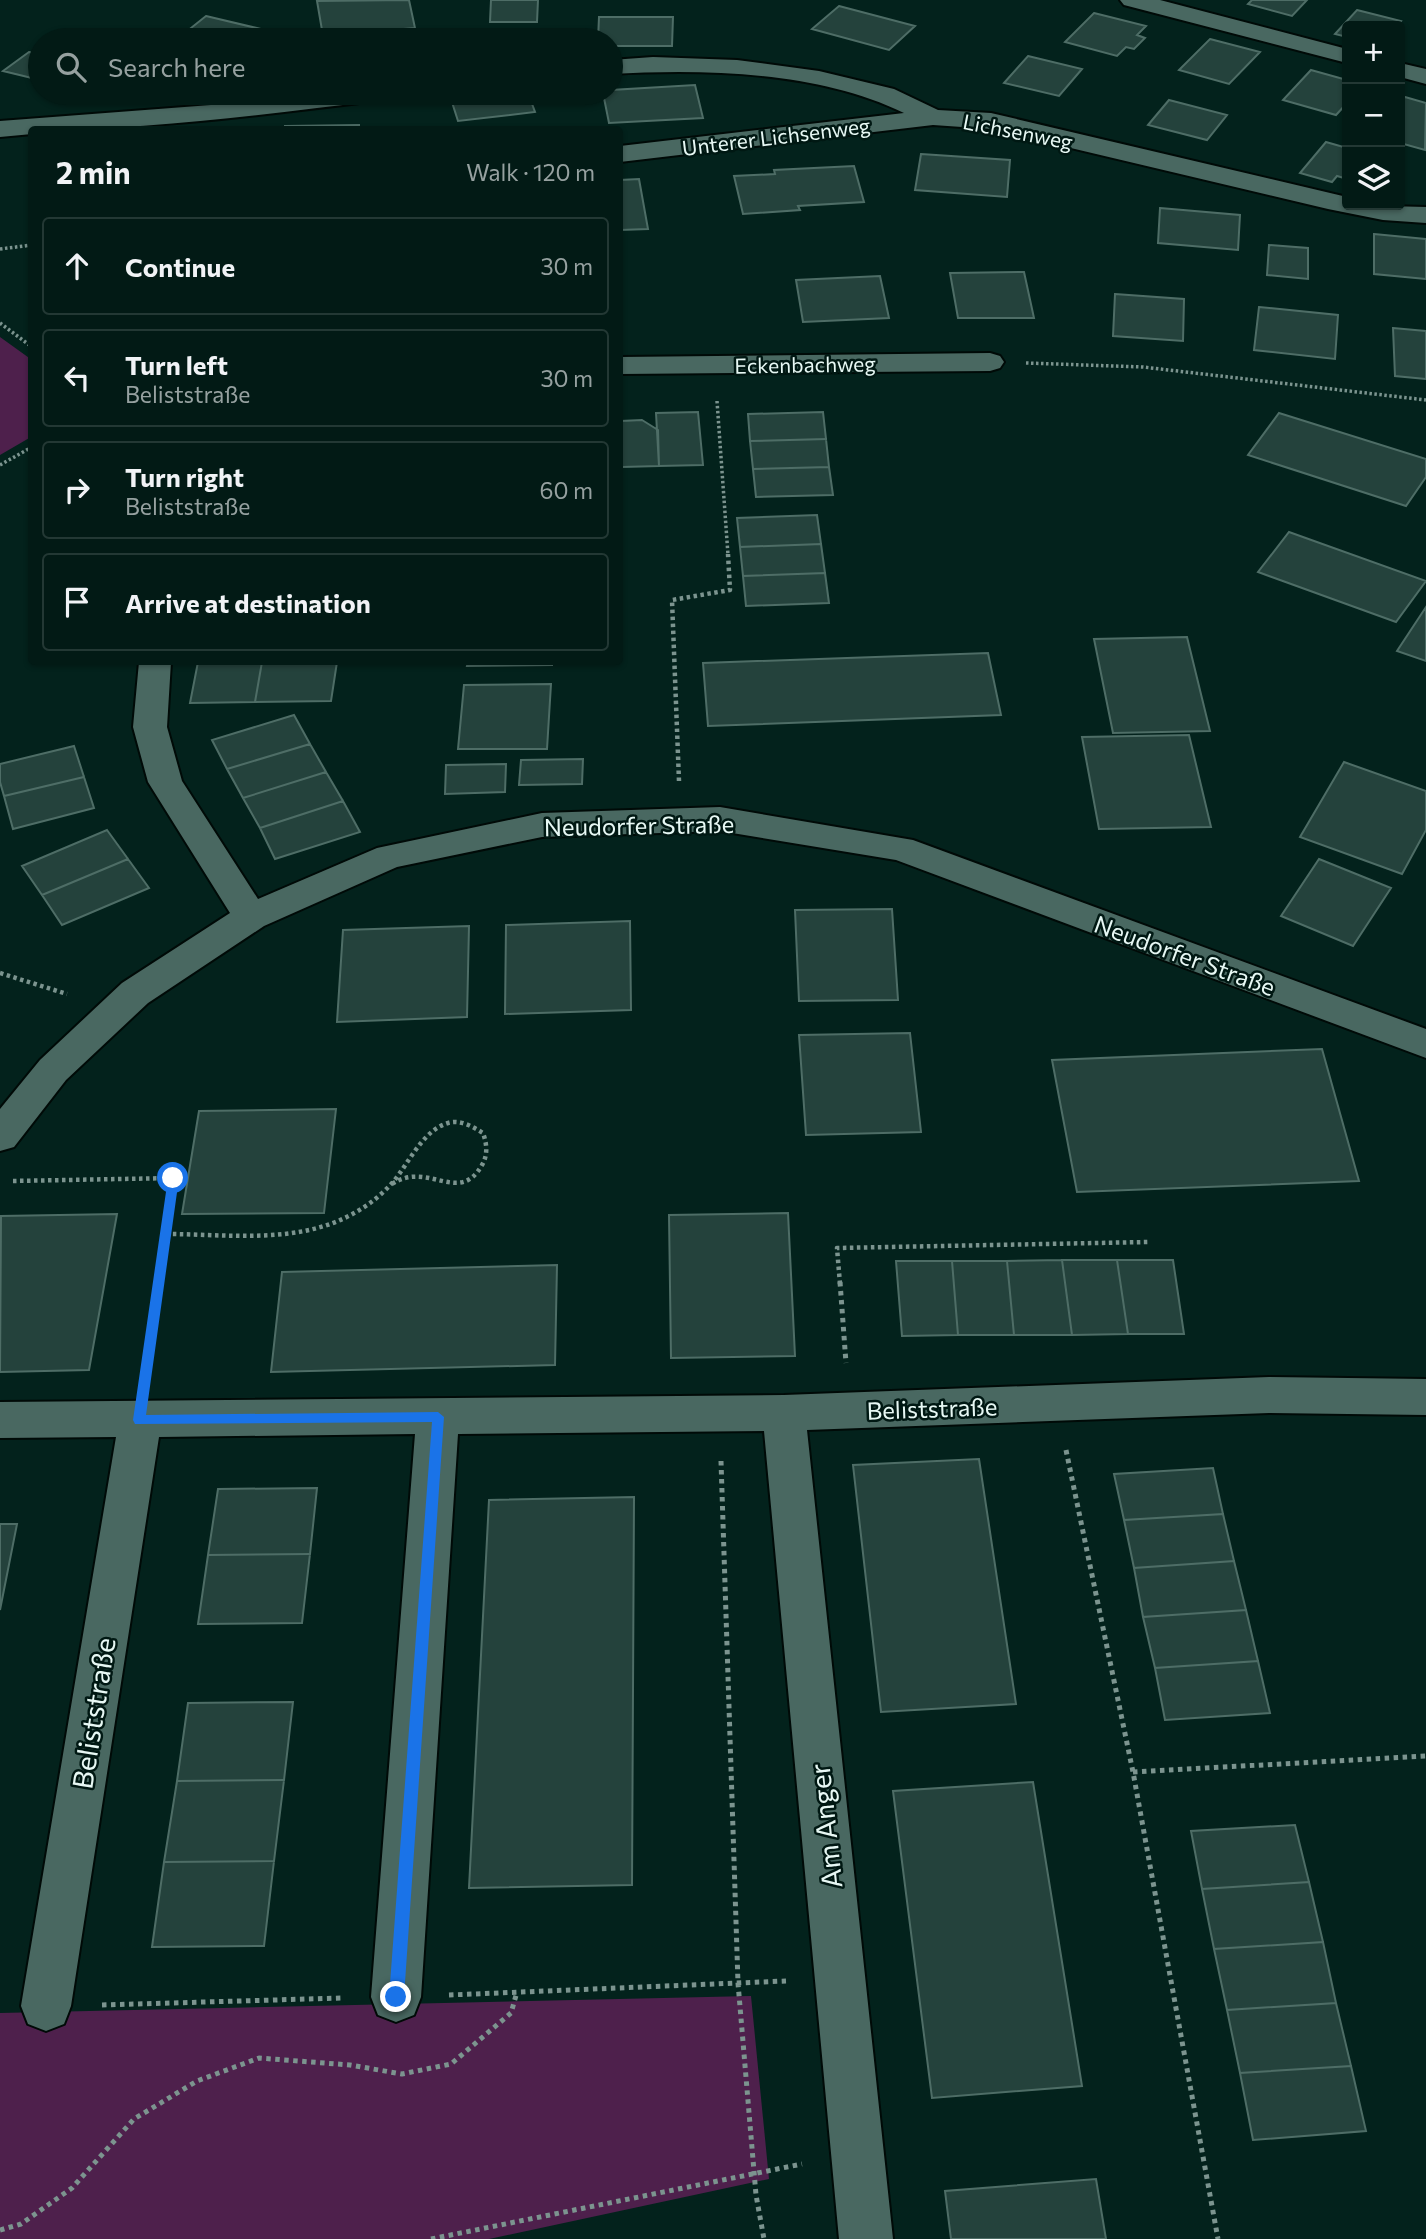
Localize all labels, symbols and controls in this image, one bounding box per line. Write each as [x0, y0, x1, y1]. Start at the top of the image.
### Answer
map controls [1342, 21, 1405, 210]
button: + [1342, 21, 1405, 84]
search box [28, 28, 623, 105]
icon: search [52, 48, 90, 86]
text: Search here [108, 51, 246, 82]
button: − [1342, 84, 1405, 147]
street label: Lichsenweg [961, 108, 1075, 154]
street label: Unterer Lichsenweg [680, 112, 872, 160]
button: layers [1342, 147, 1405, 210]
text: 2 min [56, 153, 131, 190]
text: Walk · 120 m [466, 158, 595, 186]
icon: ahead [58, 247, 96, 285]
text: Continue [125, 251, 235, 282]
text: 30 m [540, 252, 593, 280]
text: Turn left [125, 349, 228, 380]
street label: Eckenbachweg [734, 350, 876, 378]
icon: left [58, 359, 96, 397]
text: 30 m [540, 364, 593, 392]
text: Beliststraße [125, 380, 250, 408]
text: Turn right [125, 461, 244, 492]
icon: right [58, 471, 96, 509]
text: 60 m [540, 476, 593, 504]
text: Beliststraße [125, 492, 250, 520]
icon: arrive [58, 583, 96, 621]
text: Arrive at destination [125, 587, 371, 618]
street label: Neudorfer Straße [544, 809, 734, 841]
street label: Neudorfer Straße [1091, 909, 1279, 1001]
route start [157, 1162, 188, 1193]
street label: Beliststraße [866, 1391, 998, 1425]
street label: Beliststraße [64, 1635, 122, 1791]
street label: Am Anger [802, 1762, 848, 1890]
route end [380, 1981, 411, 2012]

